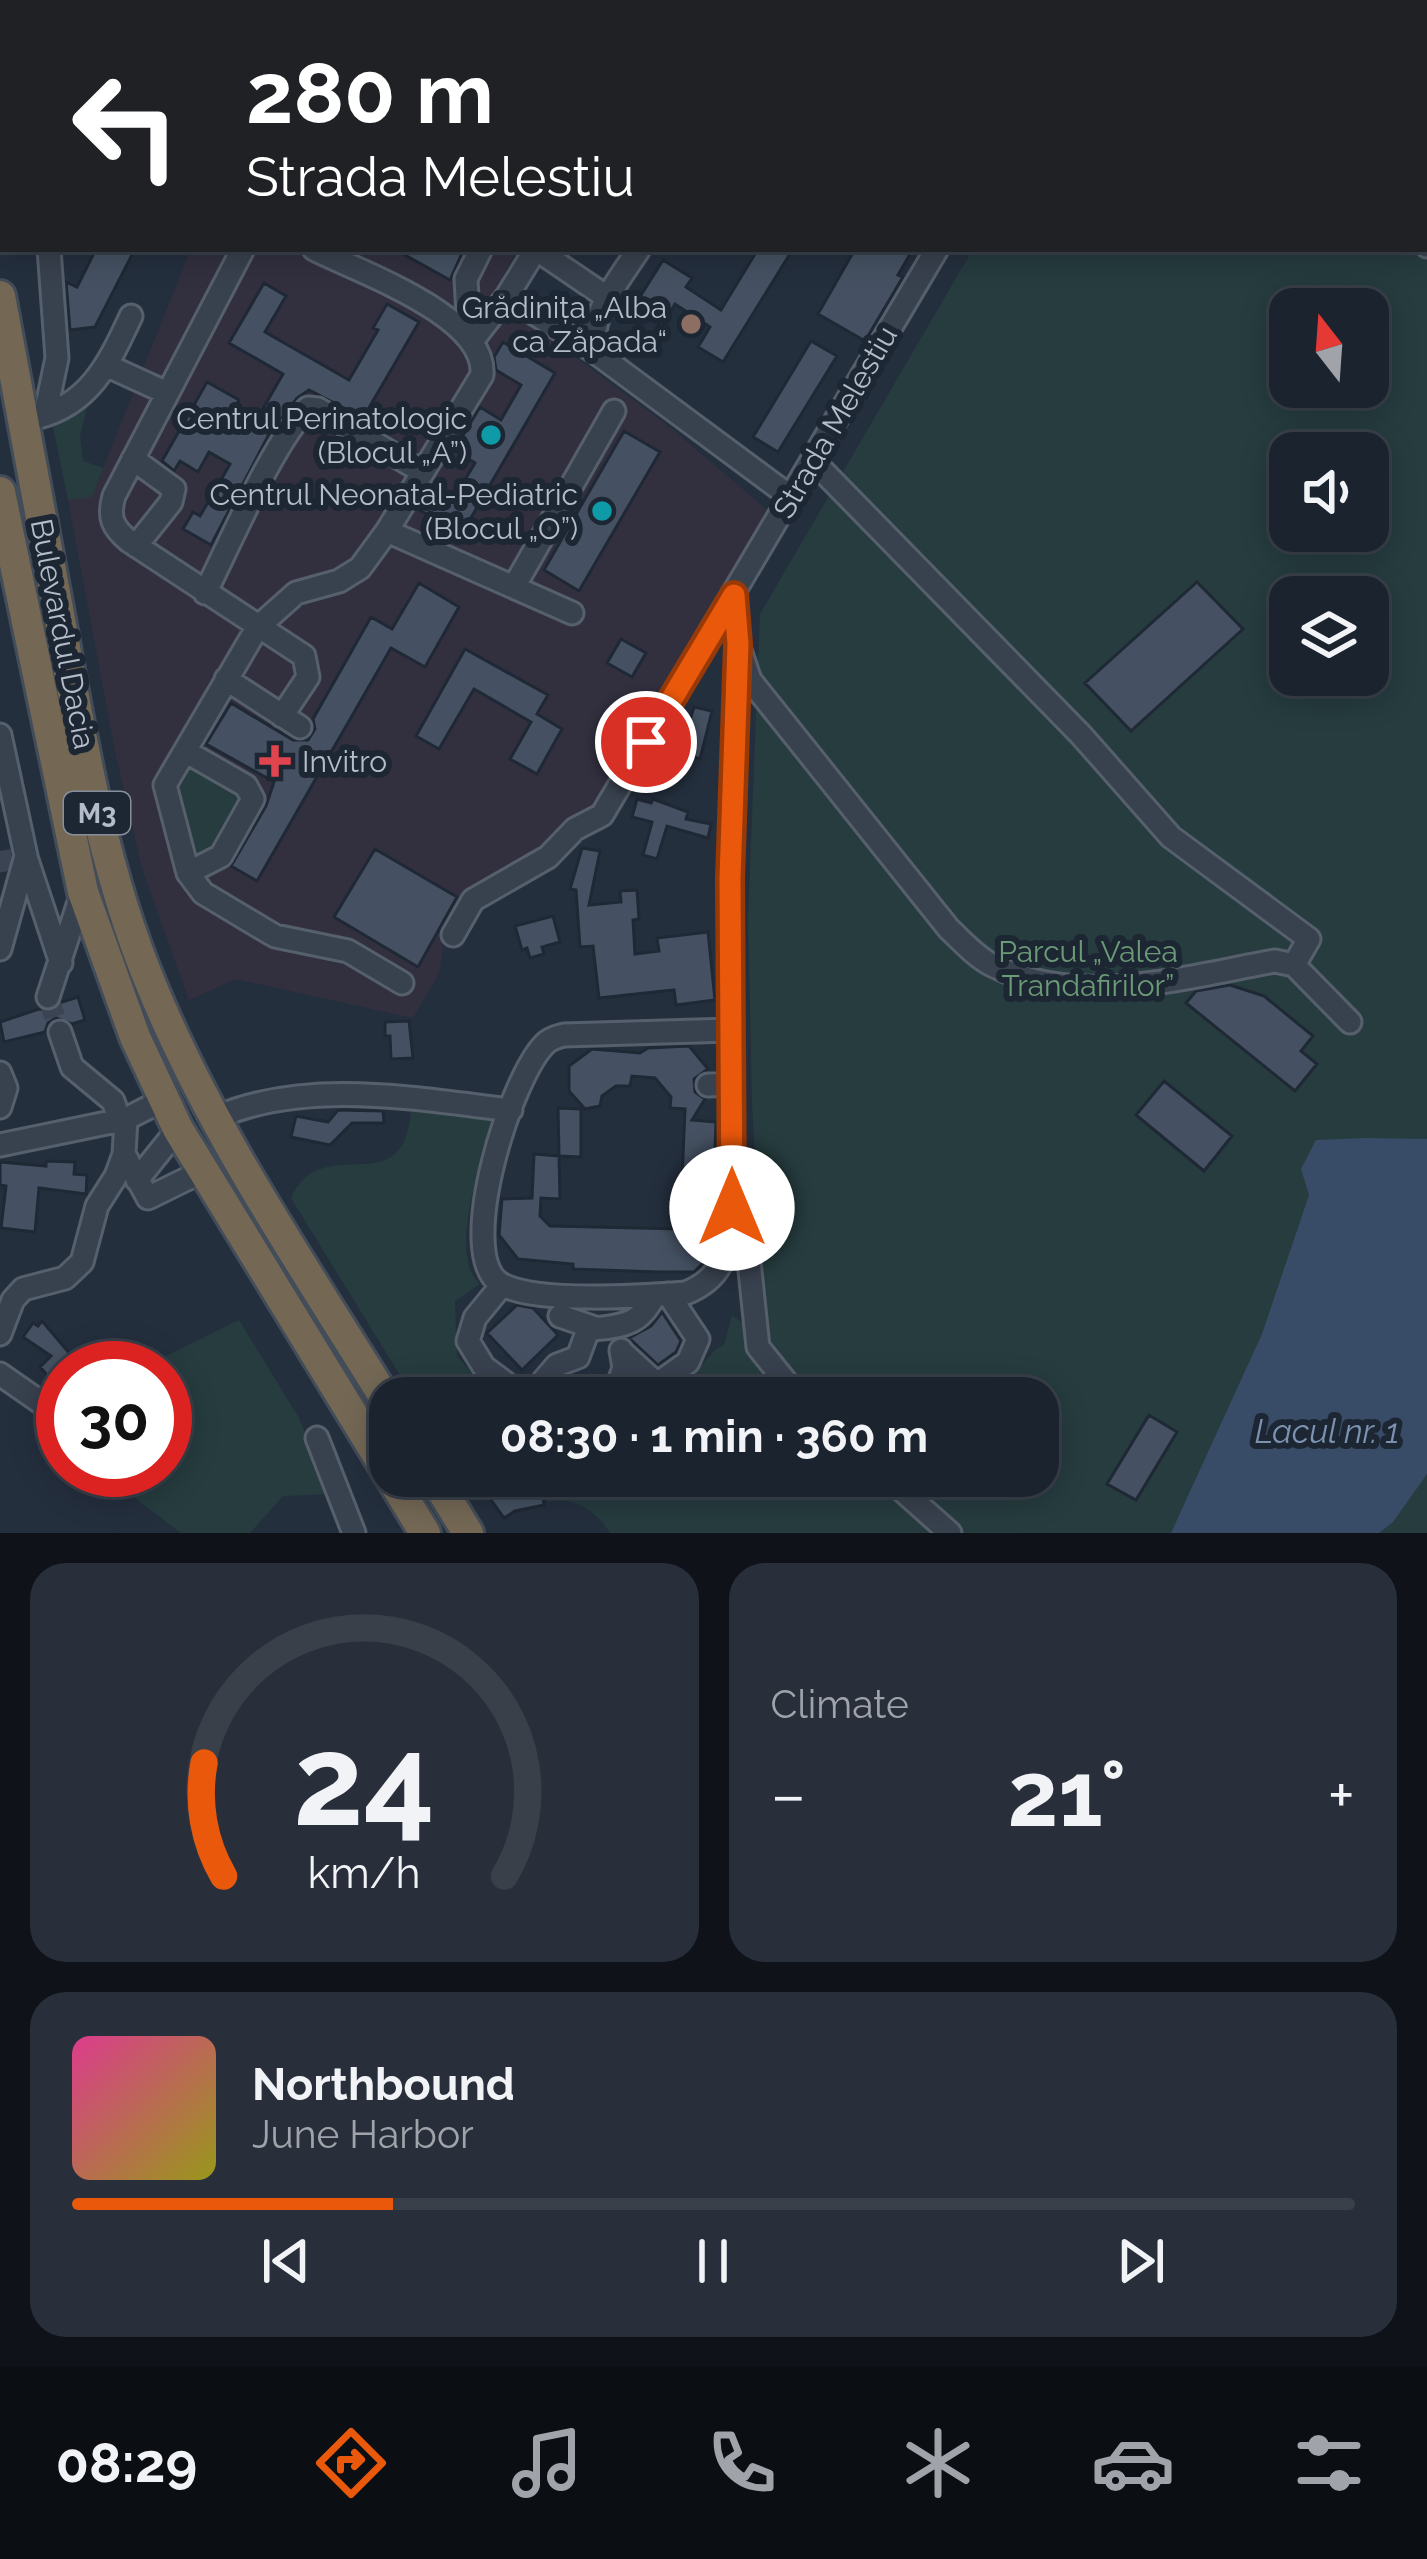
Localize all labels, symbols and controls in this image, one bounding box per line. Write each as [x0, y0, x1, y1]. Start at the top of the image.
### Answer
text: 280 m [246, 44, 494, 143]
icon: left [48, 48, 204, 204]
text: Strada Melestiu [246, 145, 634, 209]
north arrow [1269, 288, 1389, 408]
map controls [1269, 288, 1389, 696]
place label: Grădinița „Alba ca Zăpada“ [462, 290, 667, 359]
marker: Grădinița „Alba ca Zăpada“ [678, 311, 704, 337]
street label: Strada Melestiu [766, 320, 904, 524]
place label: Centrul Perinatologic (Blocul „A”) [176, 401, 467, 470]
marker: Centrul Perinatologic (Blocul „A”) [478, 422, 504, 448]
button: sound [1269, 432, 1389, 552]
place label: Centrul Neonatal-Pediatric (Blocul „O”) [209, 477, 578, 546]
marker: Centrul Neonatal-Pediatric (Blocul „O”) [589, 498, 615, 524]
street label: Bulevardul Dacia [24, 516, 102, 752]
button: layers [1269, 576, 1389, 696]
pin [595, 691, 697, 793]
icon: arrive [613, 709, 679, 775]
place label: Invitro [302, 744, 387, 779]
marker: Invitro [259, 745, 291, 777]
road number: M3 [64, 792, 130, 834]
park label: Parcul „Valea Trandafirilor” [998, 934, 1178, 1003]
position arrow [669, 1145, 795, 1271]
speed limit sign: 30 [36, 1341, 192, 1497]
text: 08:30 · 1 min · 360 m [500, 1410, 928, 1463]
water label: Lacul nr. 1 [1255, 1412, 1399, 1451]
text: Climate [771, 1681, 909, 1727]
text: 24 [293, 1708, 435, 1854]
text: 21° [1007, 1741, 1126, 1847]
text: − [771, 1756, 806, 1833]
text: + [1328, 1756, 1355, 1833]
text: km/h [308, 1847, 421, 1897]
text: Northbound [252, 2058, 515, 2111]
text: June Harbor [252, 2111, 474, 2157]
icon: previous [253, 2228, 319, 2294]
icon: pause [680, 2228, 746, 2294]
icon: next [1108, 2228, 1174, 2294]
icon: directions [309, 2421, 393, 2505]
icon: music [505, 2421, 589, 2505]
icon: phone [700, 2421, 784, 2505]
icon: climate [896, 2421, 980, 2505]
icon: car [1091, 2421, 1175, 2505]
icon: filters [1287, 2421, 1371, 2505]
text: 08:29 [56, 2431, 197, 2495]

